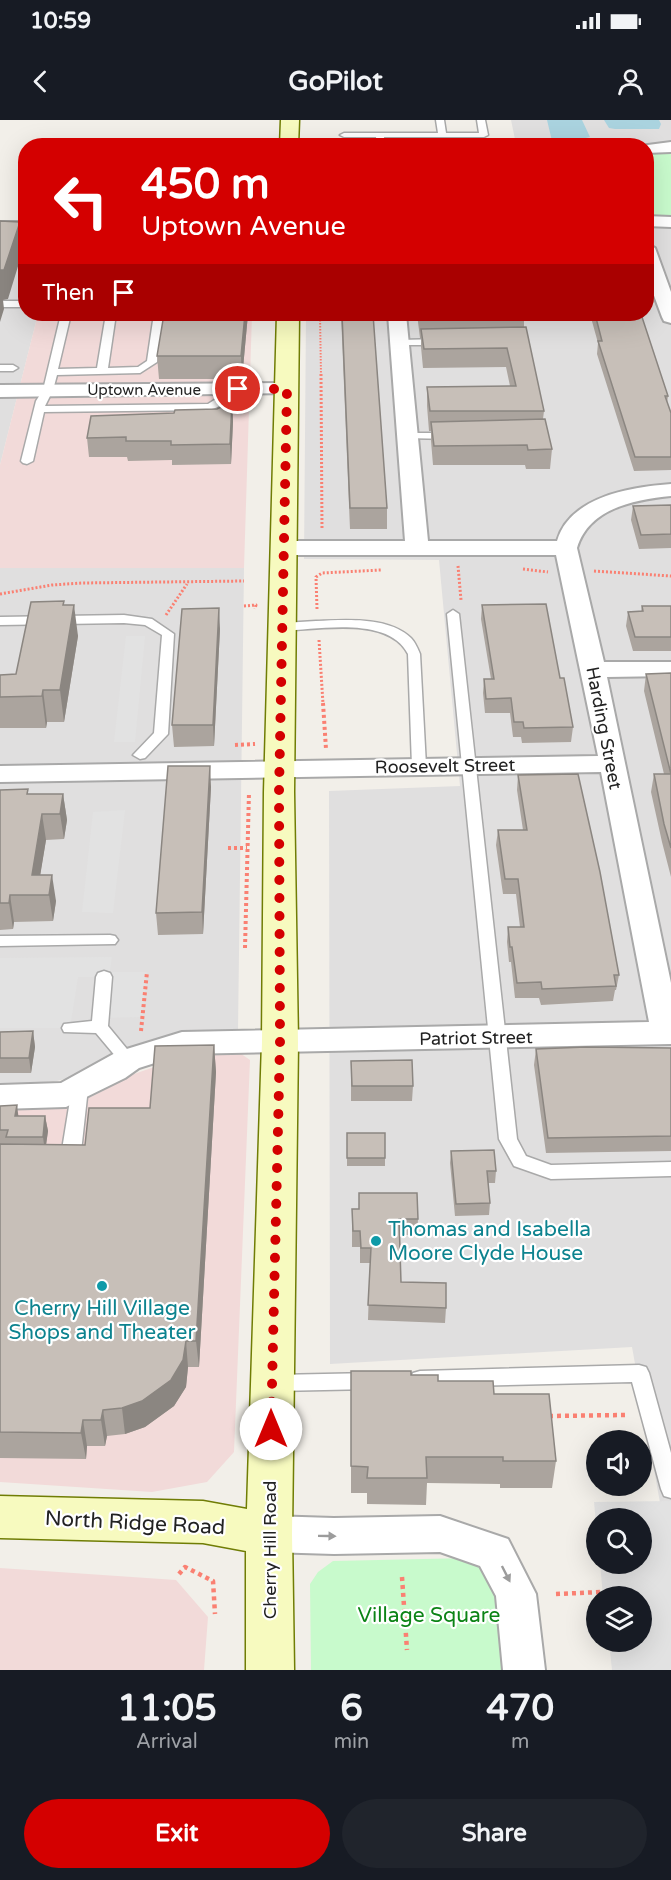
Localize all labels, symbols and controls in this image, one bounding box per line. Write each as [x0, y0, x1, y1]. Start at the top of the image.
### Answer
text: 10:59 [30, 8, 91, 34]
icon: back [24, 65, 57, 98]
text: GoPilot [288, 65, 383, 98]
icon: person [614, 65, 647, 98]
text: 450 m [141, 159, 270, 210]
icon: left [42, 162, 120, 240]
text: Uptown Avenue [141, 210, 346, 243]
icon: arrive [107, 276, 140, 309]
text: Then [42, 280, 95, 306]
pin [212, 363, 263, 414]
icon: arrive [221, 372, 254, 405]
street label: Uptown Avenue [87, 381, 201, 399]
street label: Harding Street [581, 665, 627, 791]
street label: Roosevelt Street [375, 754, 516, 778]
street label: Patriot Street [419, 1026, 533, 1050]
place label: Thomas and Isabella Moore Clyde House [388, 1217, 591, 1266]
marker: Thomas and Isabella Moore Clyde House [369, 1234, 383, 1248]
marker: Cherry Hill Village Shops and Theater [95, 1279, 109, 1293]
place label: Cherry Hill Village Shops and Theater [8, 1296, 196, 1345]
position arrow [239, 1397, 303, 1461]
map controls [586, 1430, 652, 1652]
button: sound [586, 1430, 652, 1496]
street label: Cherry Hill Road [259, 1481, 281, 1619]
street label: North Ridge Road [44, 1506, 226, 1540]
button: search [586, 1508, 652, 1574]
one-way arrow [318, 1531, 337, 1541]
one-way arrow [500, 1565, 510, 1583]
button: layers [586, 1586, 652, 1652]
park label: Village Square [358, 1603, 501, 1628]
text: 11:05 [117, 1687, 217, 1730]
text: 6 [340, 1687, 363, 1730]
text: 470 [486, 1687, 554, 1730]
text: Arrival [136, 1730, 198, 1754]
text: min [334, 1730, 369, 1754]
text: m [511, 1730, 529, 1754]
button: Exit [24, 1799, 330, 1868]
button: Share [342, 1799, 647, 1868]

